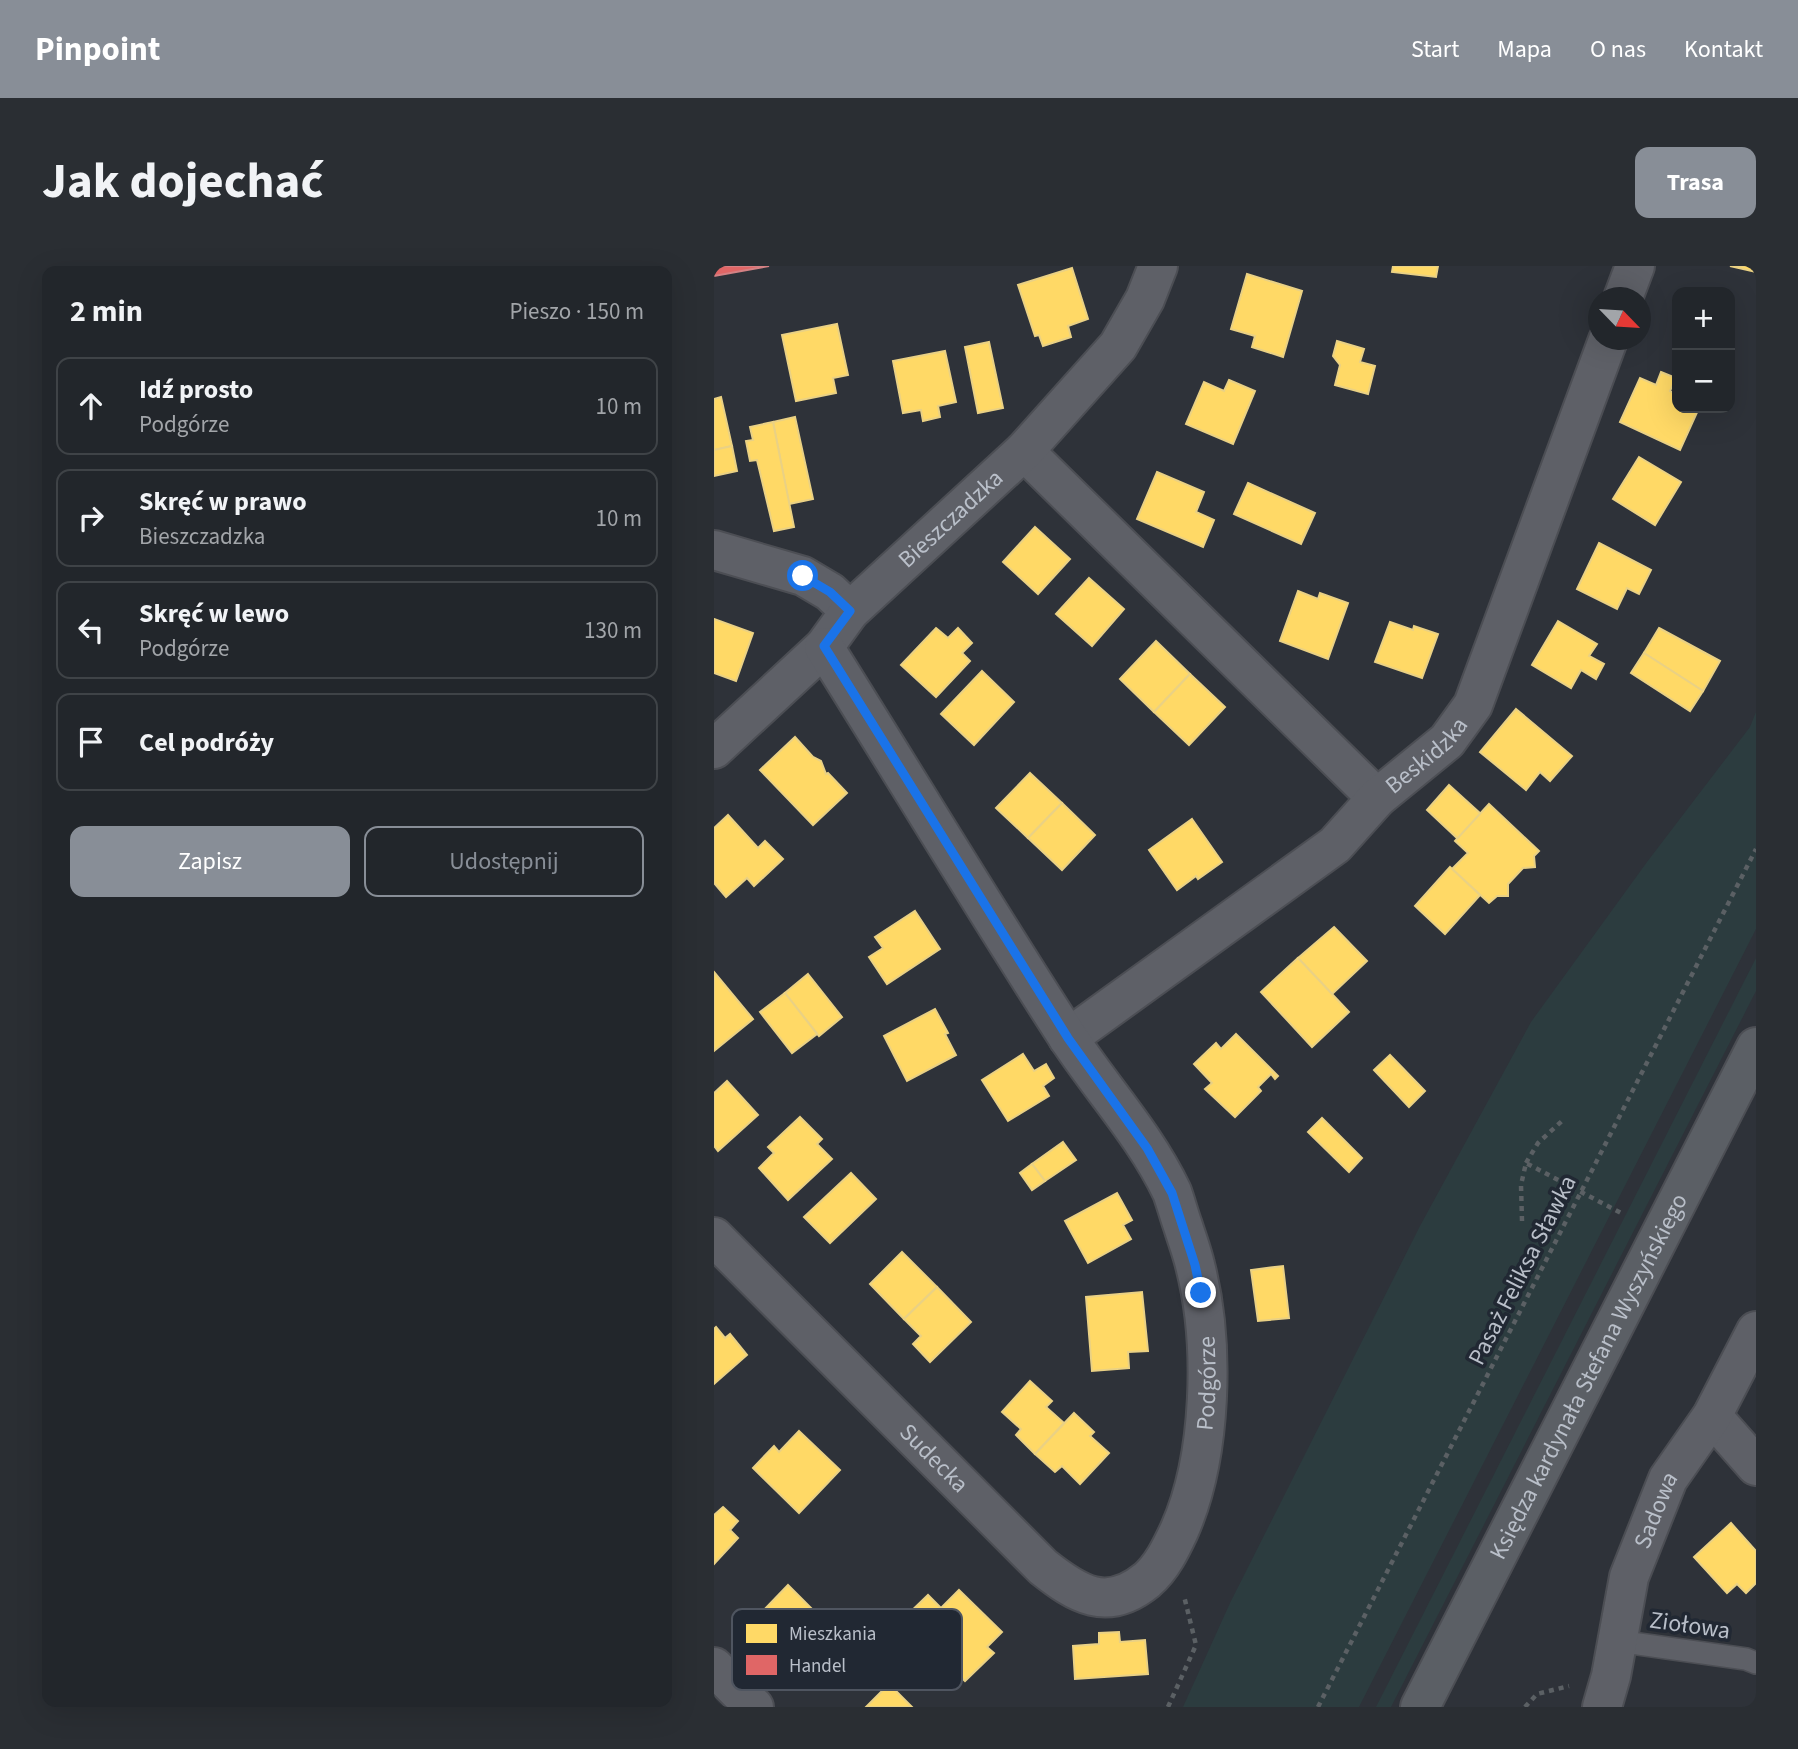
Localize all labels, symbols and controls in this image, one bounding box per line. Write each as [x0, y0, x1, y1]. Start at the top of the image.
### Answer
text: Pinpoint [35, 26, 161, 73]
text: Start [1411, 32, 1459, 67]
text: Mapa [1497, 32, 1552, 67]
text: O nas [1590, 32, 1646, 67]
text: Kontakt [1684, 32, 1763, 67]
text: Jak dojechać [42, 147, 323, 217]
button: Trasa [1635, 147, 1756, 218]
north arrow [1588, 287, 1651, 350]
map controls [1672, 287, 1735, 413]
button: + [1672, 287, 1735, 350]
text: 2 min [70, 290, 143, 333]
text: Pieszo · 150 m [509, 295, 644, 328]
button: − [1672, 350, 1735, 413]
text: Idź prosto [139, 371, 253, 408]
icon: ahead [72, 387, 110, 425]
text: 10 m [595, 390, 642, 423]
text: Podgórze [139, 408, 229, 441]
street label: Bieszczadzka [890, 461, 1011, 576]
text: Skręć w prawo [139, 483, 307, 520]
icon: right [72, 499, 110, 537]
text: 10 m [595, 502, 642, 535]
text: Bieszczadzka [139, 520, 265, 553]
route start [787, 560, 818, 591]
text: Skręć w lewo [139, 595, 289, 632]
icon: left [72, 611, 110, 649]
text: 130 m [584, 614, 642, 647]
text: Podgórze [139, 632, 229, 665]
street label: Beskidzka [1378, 710, 1477, 803]
icon: arrive [72, 723, 110, 761]
text: Cel podróży [139, 724, 274, 761]
button: Zapisz [70, 826, 350, 897]
button: Udostępnij [364, 826, 644, 897]
street label: Pasaż Feliksa Sławka [1459, 1169, 1586, 1371]
street label: Księdza kardynała Stefana Wyszyńskiego [1481, 1187, 1697, 1566]
route end [1185, 1277, 1216, 1308]
street label: Podgórze [1187, 1335, 1226, 1432]
street label: Sudecka [891, 1416, 977, 1501]
street label: Sadowa [1625, 1464, 1687, 1554]
street label: Ziołowa [1647, 1603, 1732, 1648]
legend [732, 1609, 962, 1690]
text: Mieszkania [789, 1621, 876, 1648]
text: Handel [789, 1653, 846, 1680]

